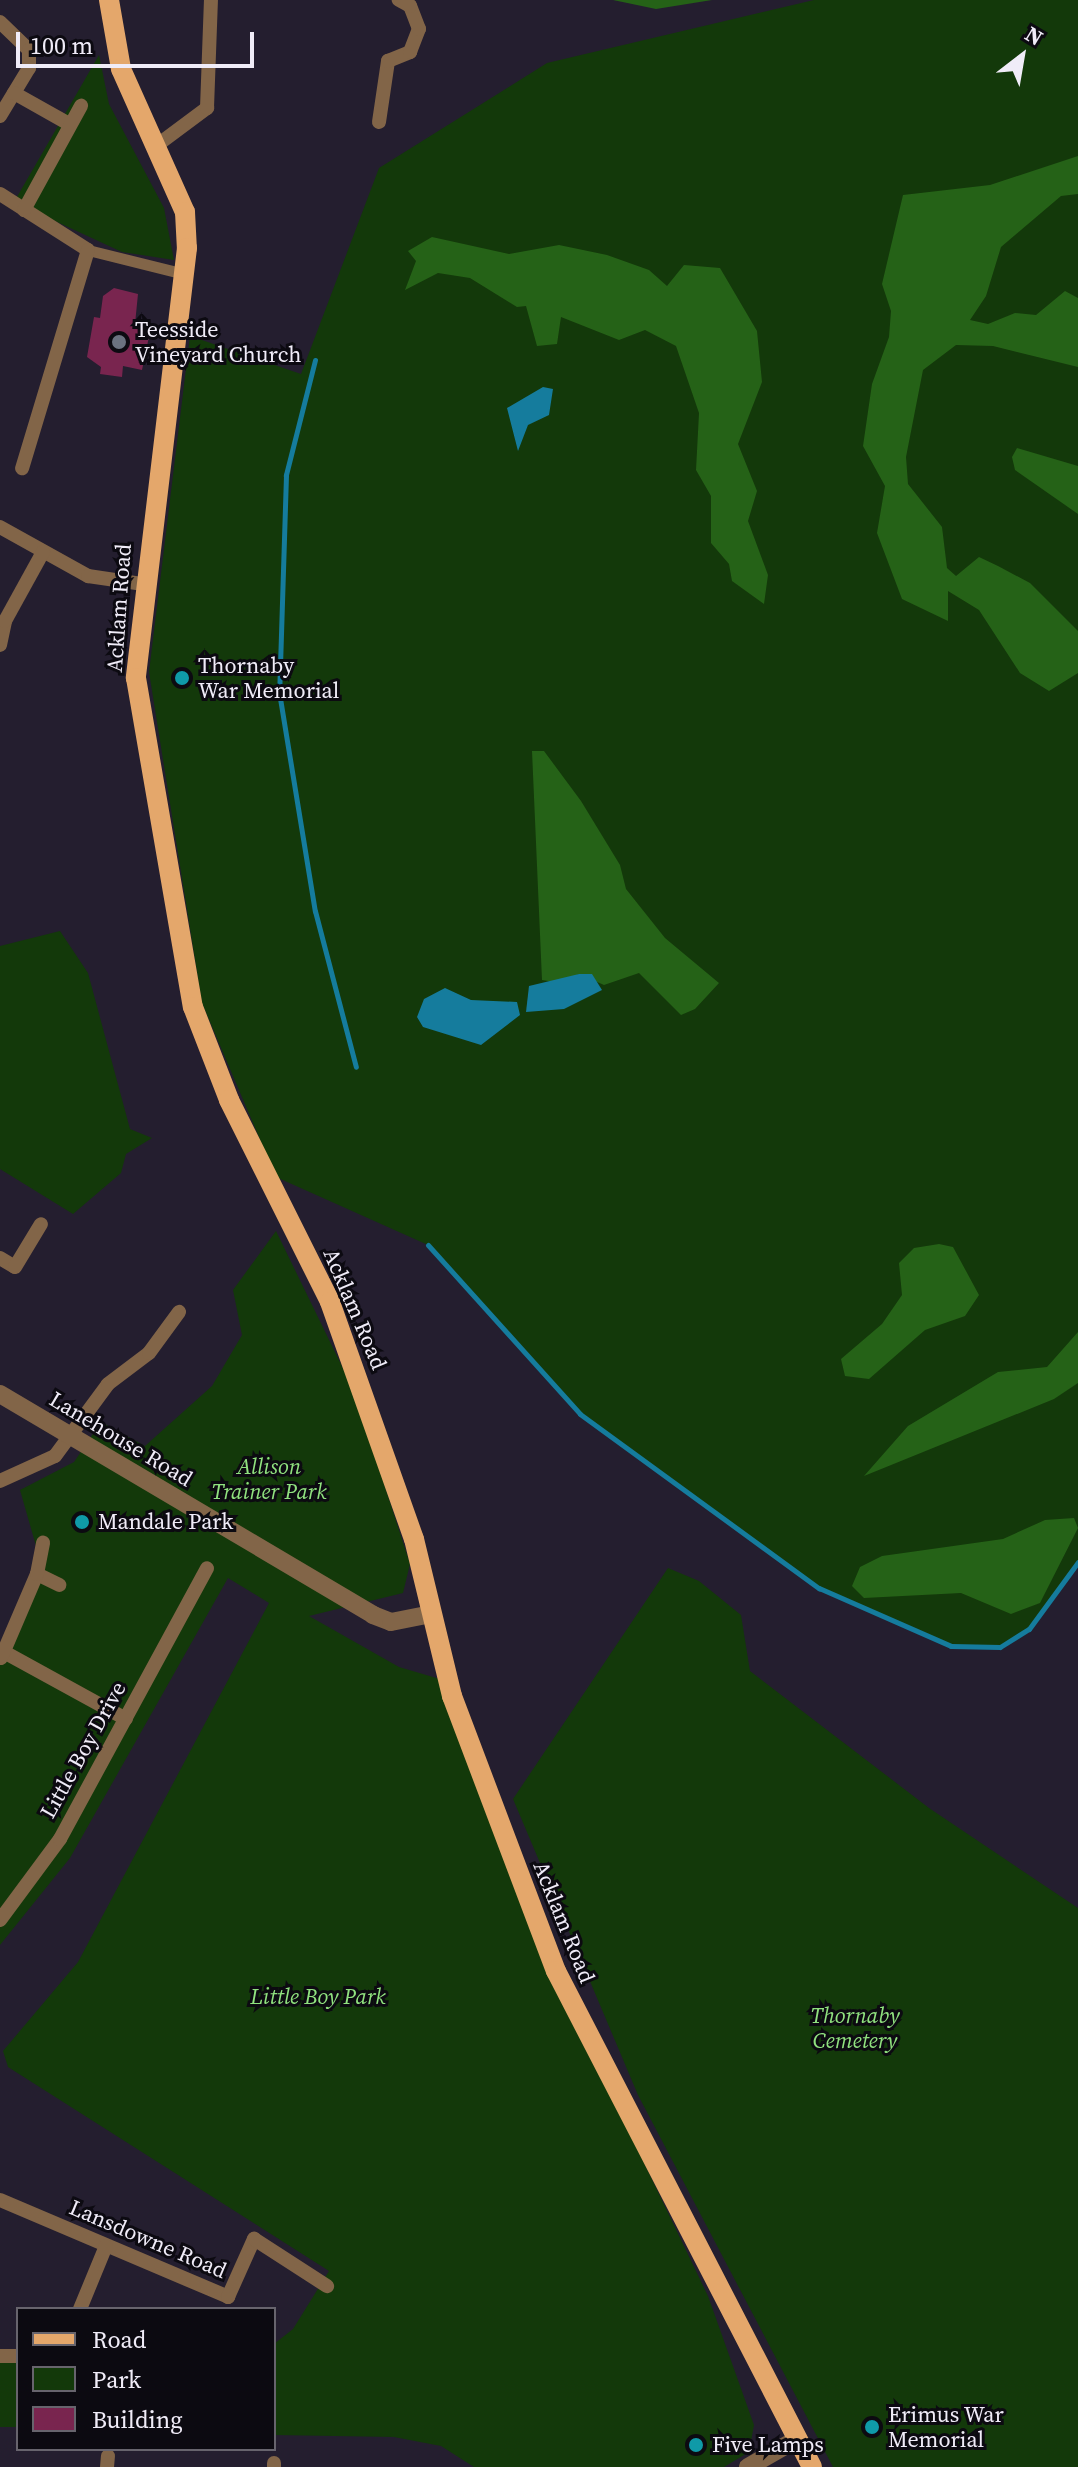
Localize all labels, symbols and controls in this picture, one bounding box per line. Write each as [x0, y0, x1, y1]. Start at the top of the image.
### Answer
scale bar [20, 16, 258, 66]
north arrow [982, 16, 1062, 96]
text: N [1020, 18, 1049, 52]
text: 100 m [30, 29, 93, 62]
place label: Teesside Vineyard Church [135, 316, 301, 368]
marker: Teesside Vineyard Church [110, 333, 128, 351]
street label: Acklam Road [101, 543, 137, 673]
place label: Thornaby War Memorial [198, 652, 339, 704]
marker: Thornaby War Memorial [173, 669, 191, 687]
street label: Acklam Road [318, 1245, 392, 1373]
street label: Lanehouse Road [45, 1386, 197, 1492]
park label: Allison Trainer Park [211, 1453, 327, 1504]
place label: Mandale Park [98, 1509, 233, 1535]
marker: Mandale Park [73, 1513, 91, 1531]
street label: Little Boy Drive [35, 1677, 131, 1823]
street label: Acklam Road [528, 1857, 600, 1987]
park label: Little Boy Park [250, 1984, 386, 2010]
park label: Thornaby Cemetery [810, 2002, 900, 2054]
street label: Lansdowne Road [66, 2194, 230, 2284]
legend [16, 2307, 276, 2451]
text: Road [92, 2323, 146, 2356]
text: Park [92, 2363, 141, 2396]
place label: Erimus War Memorial [888, 2401, 1004, 2452]
text: Building [92, 2403, 183, 2436]
marker: Erimus War Memorial [863, 2418, 881, 2436]
place label: Five Lamps [712, 2432, 824, 2458]
marker: Five Lamps [687, 2436, 705, 2454]

